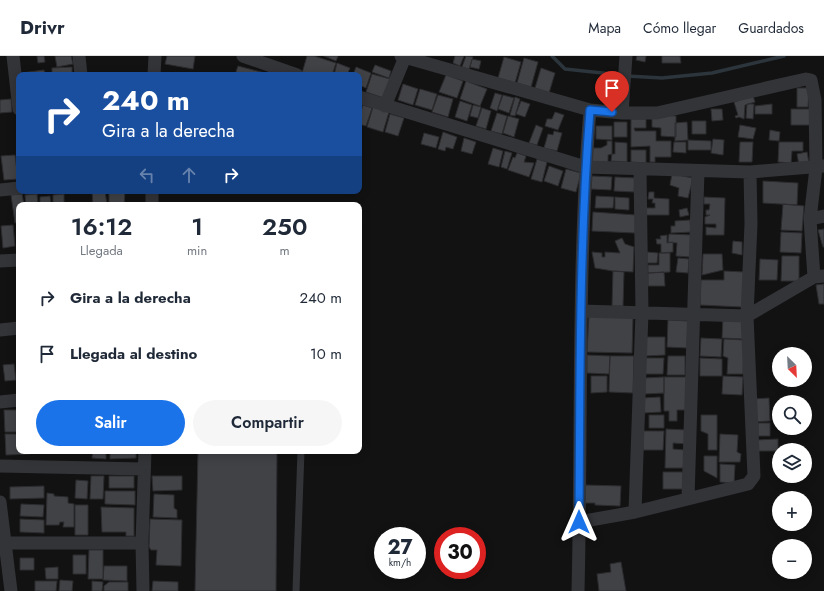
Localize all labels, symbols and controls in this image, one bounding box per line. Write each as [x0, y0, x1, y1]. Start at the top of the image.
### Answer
text: Drivr [20, 14, 65, 41]
text: Mapa [588, 18, 621, 38]
text: Cómo llegar [643, 18, 716, 38]
text: Guardados [738, 18, 804, 38]
pin [595, 71, 629, 112]
icon: arrive [601, 77, 623, 99]
text: 240 m [102, 80, 190, 121]
icon: right [36, 88, 88, 140]
text: Gira a la derecha [102, 118, 235, 144]
icon: left [136, 164, 158, 186]
icon: ahead [178, 164, 200, 186]
icon: right [220, 164, 242, 186]
text: 16:12 [71, 209, 132, 244]
text: 1 [191, 209, 203, 244]
text: 250 [262, 209, 307, 244]
text: Llegada [80, 241, 123, 260]
text: min [187, 241, 207, 260]
text: m [280, 241, 290, 260]
icon: right [36, 287, 58, 309]
text: Gira a la derecha [70, 287, 191, 309]
text: 240 m [300, 287, 342, 309]
icon: arrive [36, 343, 58, 365]
text: Llegada al destino [70, 343, 197, 365]
text: 10 m [310, 343, 342, 365]
north arrow [772, 347, 812, 387]
map controls [772, 347, 812, 579]
button: search [772, 395, 812, 435]
button: Salir [36, 400, 185, 446]
button: Compartir [193, 400, 342, 446]
button: layers [772, 443, 812, 483]
button: + [772, 491, 812, 531]
position arrow [558, 501, 600, 543]
speed limit sign: 30 [434, 527, 486, 579]
text: 27 [387, 533, 413, 562]
button: − [772, 539, 812, 579]
text: km/h [389, 555, 411, 570]

